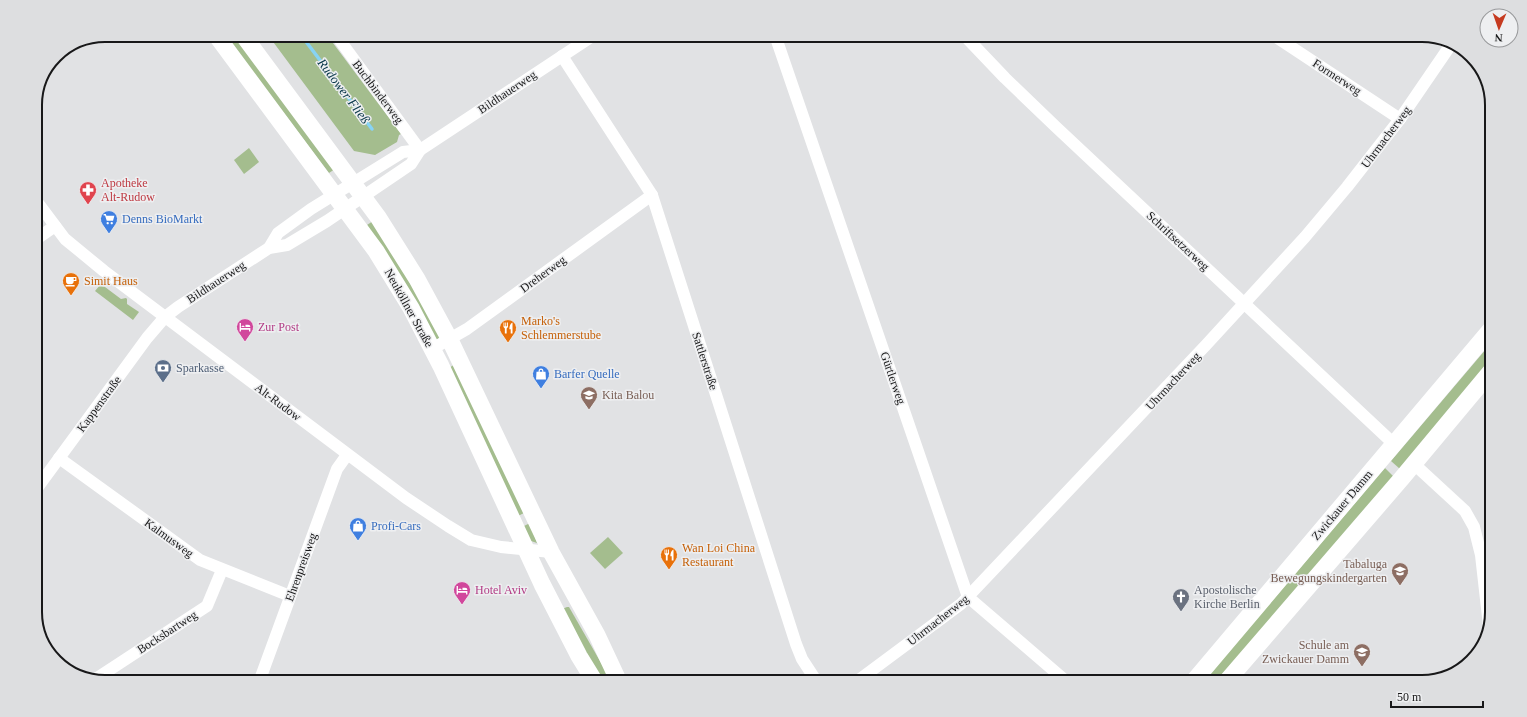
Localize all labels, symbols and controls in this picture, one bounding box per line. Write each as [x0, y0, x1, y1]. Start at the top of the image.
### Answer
north arrow [1479, 8, 1519, 48]
text: N [1494, 32, 1503, 44]
water label: Rudower Fließ [314, 55, 374, 127]
street label: Formerweg [1310, 56, 1364, 98]
street label: Buchbinderweg [350, 57, 406, 127]
street label: Bildhauerweg [475, 67, 539, 117]
street label: Uhrmacherweg [1358, 103, 1414, 171]
place label: Apotheke Alt-Rudow [101, 176, 155, 204]
pharmacy icon: Apotheke Alt-Rudow [78, 180, 98, 205]
street label: Schriftsetzerweg [1144, 208, 1212, 274]
supermarket icon: Denns BioMarkt [99, 209, 119, 234]
place label: Denns BioMarkt [122, 212, 203, 226]
street label: Dreherweg [517, 253, 569, 295]
street label: Bildhauerweg [184, 258, 248, 306]
street label: Neuköllner Straße [382, 266, 436, 350]
cafe icon: Simit Haus [61, 271, 81, 296]
place label: Simit Haus [84, 274, 138, 288]
place label: Marko's Schlemmerstube [521, 314, 601, 342]
hotel icon: Zur Post [235, 317, 255, 342]
restaurant icon: Marko's Schlemmerstube [498, 318, 518, 343]
place label: Zur Post [258, 320, 300, 334]
street label: Sattlerstraße [689, 330, 721, 392]
street label: Uhrmacherweg [1143, 349, 1203, 413]
street label: Gürtlerweg [877, 350, 909, 406]
bank icon: Sparkasse [153, 358, 173, 383]
place label: Sparkasse [176, 361, 224, 375]
shop icon: Barfer Quelle [531, 364, 551, 389]
place label: Barfer Quelle [554, 367, 620, 381]
street label: Kappenstraße [74, 373, 124, 435]
street label: Alt-Rudow [252, 380, 304, 424]
school or university icon: Kita Balou [579, 385, 599, 410]
place label: Kita Balou [602, 388, 654, 402]
street label: Zwickauer Damm [1309, 467, 1376, 543]
street label: Kalmusweg [142, 515, 196, 561]
shop icon: Profi-Cars [348, 516, 368, 541]
place label: Profi-Cars [371, 519, 421, 533]
street label: Ehrenpreisweg [282, 531, 320, 603]
place label: Wan Loi China Restaurant [682, 541, 756, 569]
restaurant icon: Wan Loi China Restaurant [659, 545, 679, 570]
place label: Tabaluga Bewegungskindergarten [1271, 557, 1388, 585]
school or university icon: Tabaluga Bewegungskindergarten [1390, 561, 1410, 586]
hotel icon: Hotel Aviv [452, 580, 472, 605]
place label: Hotel Aviv [475, 583, 527, 597]
place label: Apostolische Kirche Berlin [1194, 583, 1260, 611]
church icon: Apostolische Kirche Berlin [1171, 587, 1191, 612]
street label: Uhrmacherweg [905, 592, 971, 648]
street label: Bocksbartweg [134, 607, 200, 657]
place label: Schule am Zwickauer Damm [1262, 638, 1350, 666]
school or university icon: Schule am Zwickauer Damm [1352, 642, 1372, 667]
scale bar [1391, 683, 1483, 709]
text: 50 m [1397, 690, 1422, 704]

